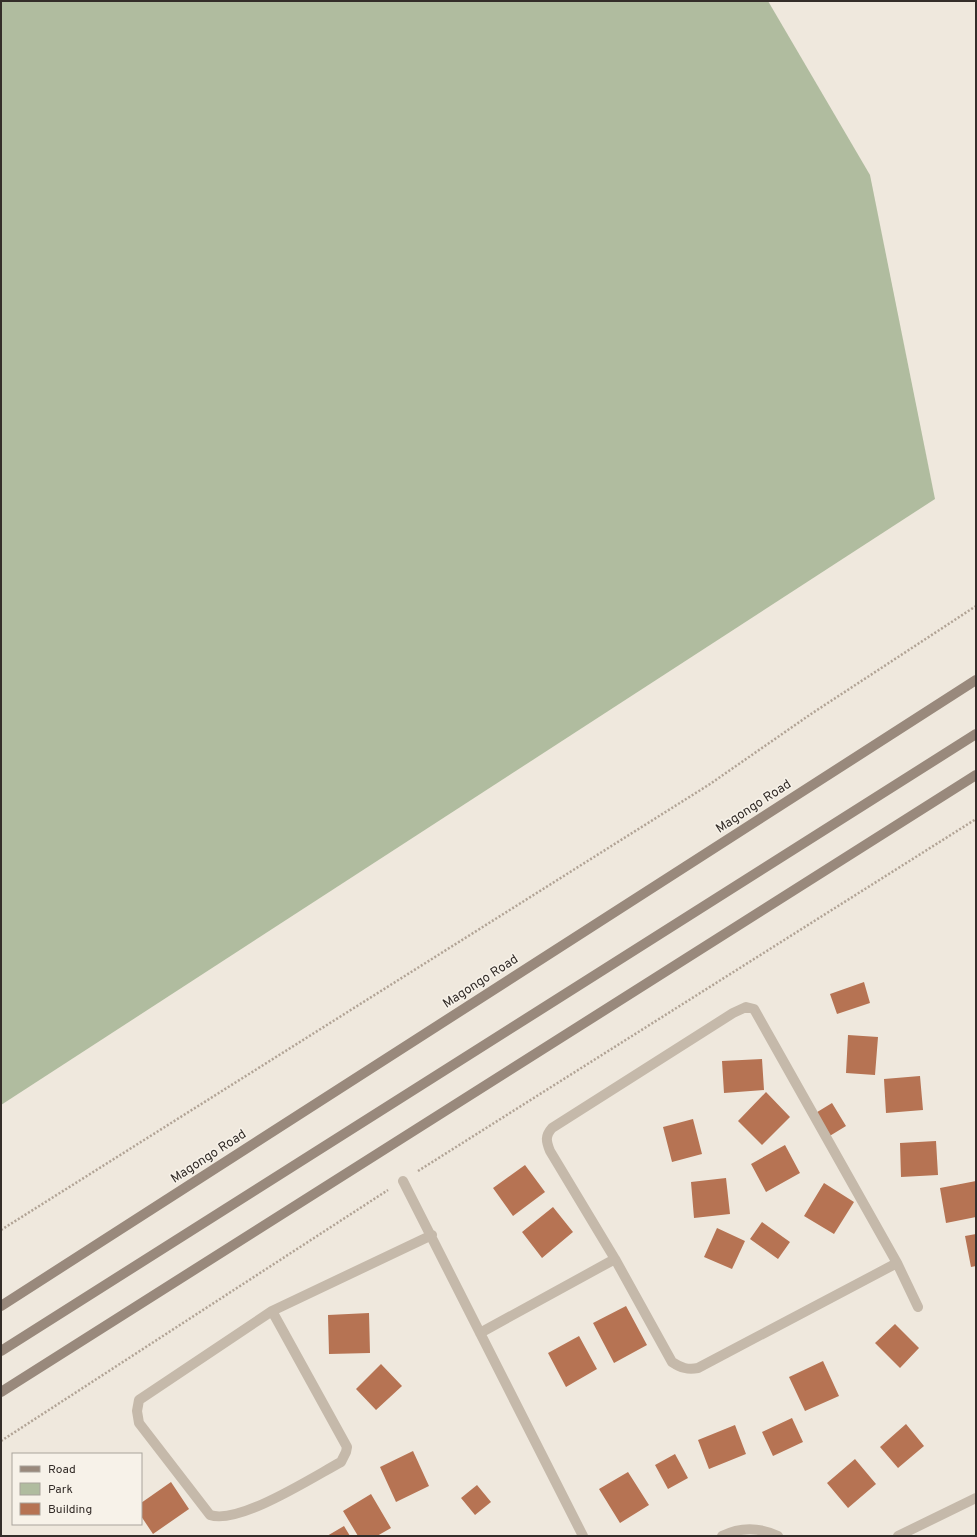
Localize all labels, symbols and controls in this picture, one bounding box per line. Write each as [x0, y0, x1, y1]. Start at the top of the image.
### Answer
street label: Magongo Road [713, 777, 795, 837]
street label: Magongo Road [440, 952, 522, 1012]
street label: Magongo Road [168, 1127, 250, 1187]
legend [12, 1453, 142, 1525]
text: Road [48, 1462, 76, 1478]
text: Park [48, 1482, 73, 1498]
text: Building [48, 1502, 92, 1518]

